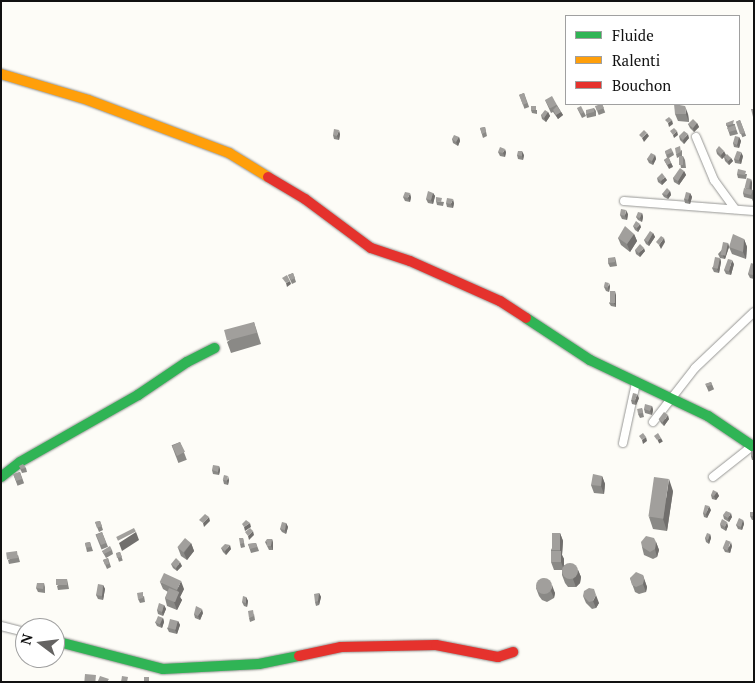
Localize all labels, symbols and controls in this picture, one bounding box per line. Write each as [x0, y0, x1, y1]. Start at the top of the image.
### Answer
legend [565, 15, 740, 105]
text: Fluide [612, 25, 654, 45]
text: Ralenti [612, 50, 660, 70]
text: Bouchon [612, 75, 671, 95]
north arrow [15, 618, 65, 668]
text: N [15, 632, 37, 647]

